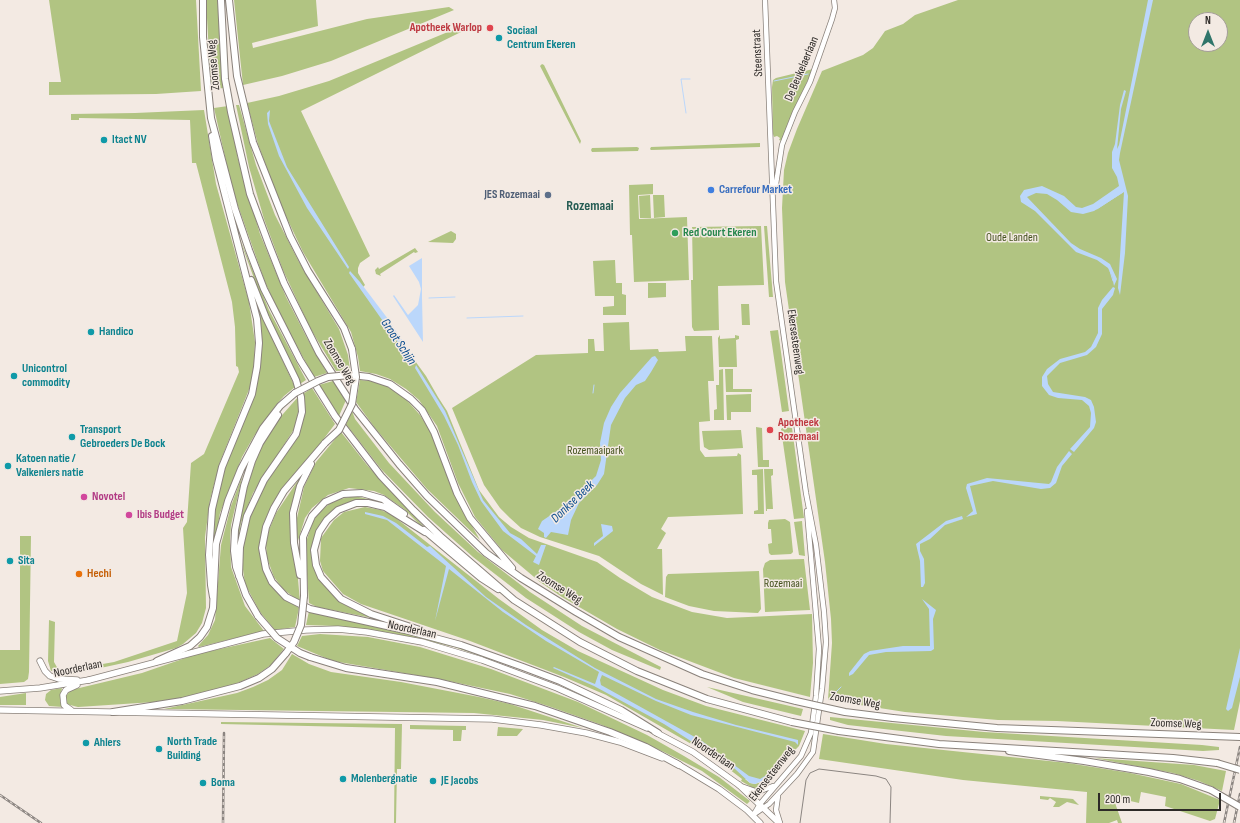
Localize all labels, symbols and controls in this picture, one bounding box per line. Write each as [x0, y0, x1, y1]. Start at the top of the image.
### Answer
north arrow [1188, 12, 1228, 52]
text: N [1205, 14, 1211, 27]
place label: Apotheek Warlop [410, 21, 482, 35]
marker: Apotheek Warlop [485, 23, 495, 33]
place label: Sociaal Centrum Ekeren [507, 24, 576, 52]
street label: Steenstraat [750, 29, 766, 77]
marker: Sociaal Centrum Ekeren [494, 33, 504, 43]
street label: De Beukelaerlaan [782, 35, 822, 103]
street label: Zoomse Weg [205, 39, 223, 91]
place label: Itact NV [112, 133, 147, 147]
marker: Itact NV [99, 135, 109, 145]
place label: Carrefour Market [719, 183, 792, 197]
marker: Carrefour Market [706, 185, 716, 195]
place label: JES Rozemaai [484, 188, 540, 202]
marker: JES Rozemaai [543, 190, 553, 200]
district label: Rozemaai [566, 198, 614, 214]
place label: Red Court Ekeren [683, 226, 756, 240]
marker: Red Court Ekeren [670, 228, 680, 238]
park label: Oude Landen [986, 231, 1038, 245]
street label: Ekersesteenweg [783, 309, 807, 375]
water label: Groot Schijn [377, 316, 419, 368]
place label: Handico [99, 325, 134, 339]
marker: Handico [86, 327, 96, 337]
street label: Zoomse Weg [320, 337, 358, 387]
place label: Unicontrol commodity [22, 362, 70, 390]
marker: Unicontrol commodity [9, 371, 19, 381]
place label: Apotheek Rozemaai [778, 416, 819, 444]
place label: Transport Gebroeders De Bock [80, 423, 165, 451]
marker: Apotheek Rozemaai [765, 425, 775, 435]
marker: Transport Gebroeders De Bock [67, 432, 77, 442]
park label: Rozemaaipark [567, 444, 623, 458]
place label: Katoen natie / Valkeniers natie [16, 452, 84, 480]
marker: Katoen natie / Valkeniers natie [3, 461, 13, 471]
water label: Donkse Beek [548, 478, 598, 526]
place label: Novotel [92, 490, 125, 504]
marker: Novotel [79, 492, 89, 502]
place label: Ibis Budget [137, 508, 184, 522]
marker: Ibis Budget [124, 510, 134, 520]
place label: Sita [18, 554, 35, 568]
marker: Sita [5, 556, 15, 566]
place label: Hechi [87, 567, 111, 581]
street label: Zoomse Weg [534, 568, 584, 608]
marker: Hechi [74, 569, 84, 579]
park label: Rozemaai [764, 577, 802, 591]
street label: Noorderlaan [386, 618, 438, 642]
street label: Noorderlaan [52, 657, 104, 681]
street label: Zoomse Weg [829, 690, 881, 712]
street label: Zoomse Weg [1150, 716, 1202, 732]
street label: Noorderlaan [689, 734, 737, 774]
place label: North Trade Building [167, 735, 217, 763]
place label: Ahlers [94, 736, 121, 750]
marker: Ahlers [81, 738, 91, 748]
marker: North Trade Building [154, 744, 164, 754]
street label: Ekersesteenweg [746, 744, 798, 804]
place label: Molenbergnatie [351, 772, 417, 786]
marker: Molenbergnatie [338, 774, 348, 784]
place label: JE Jacobs [441, 774, 478, 788]
place label: Boma [211, 776, 235, 790]
marker: JE Jacobs [428, 776, 438, 786]
marker: Boma [198, 778, 208, 788]
scale bar [1100, 785, 1223, 811]
text: 200 m [1105, 792, 1130, 807]

